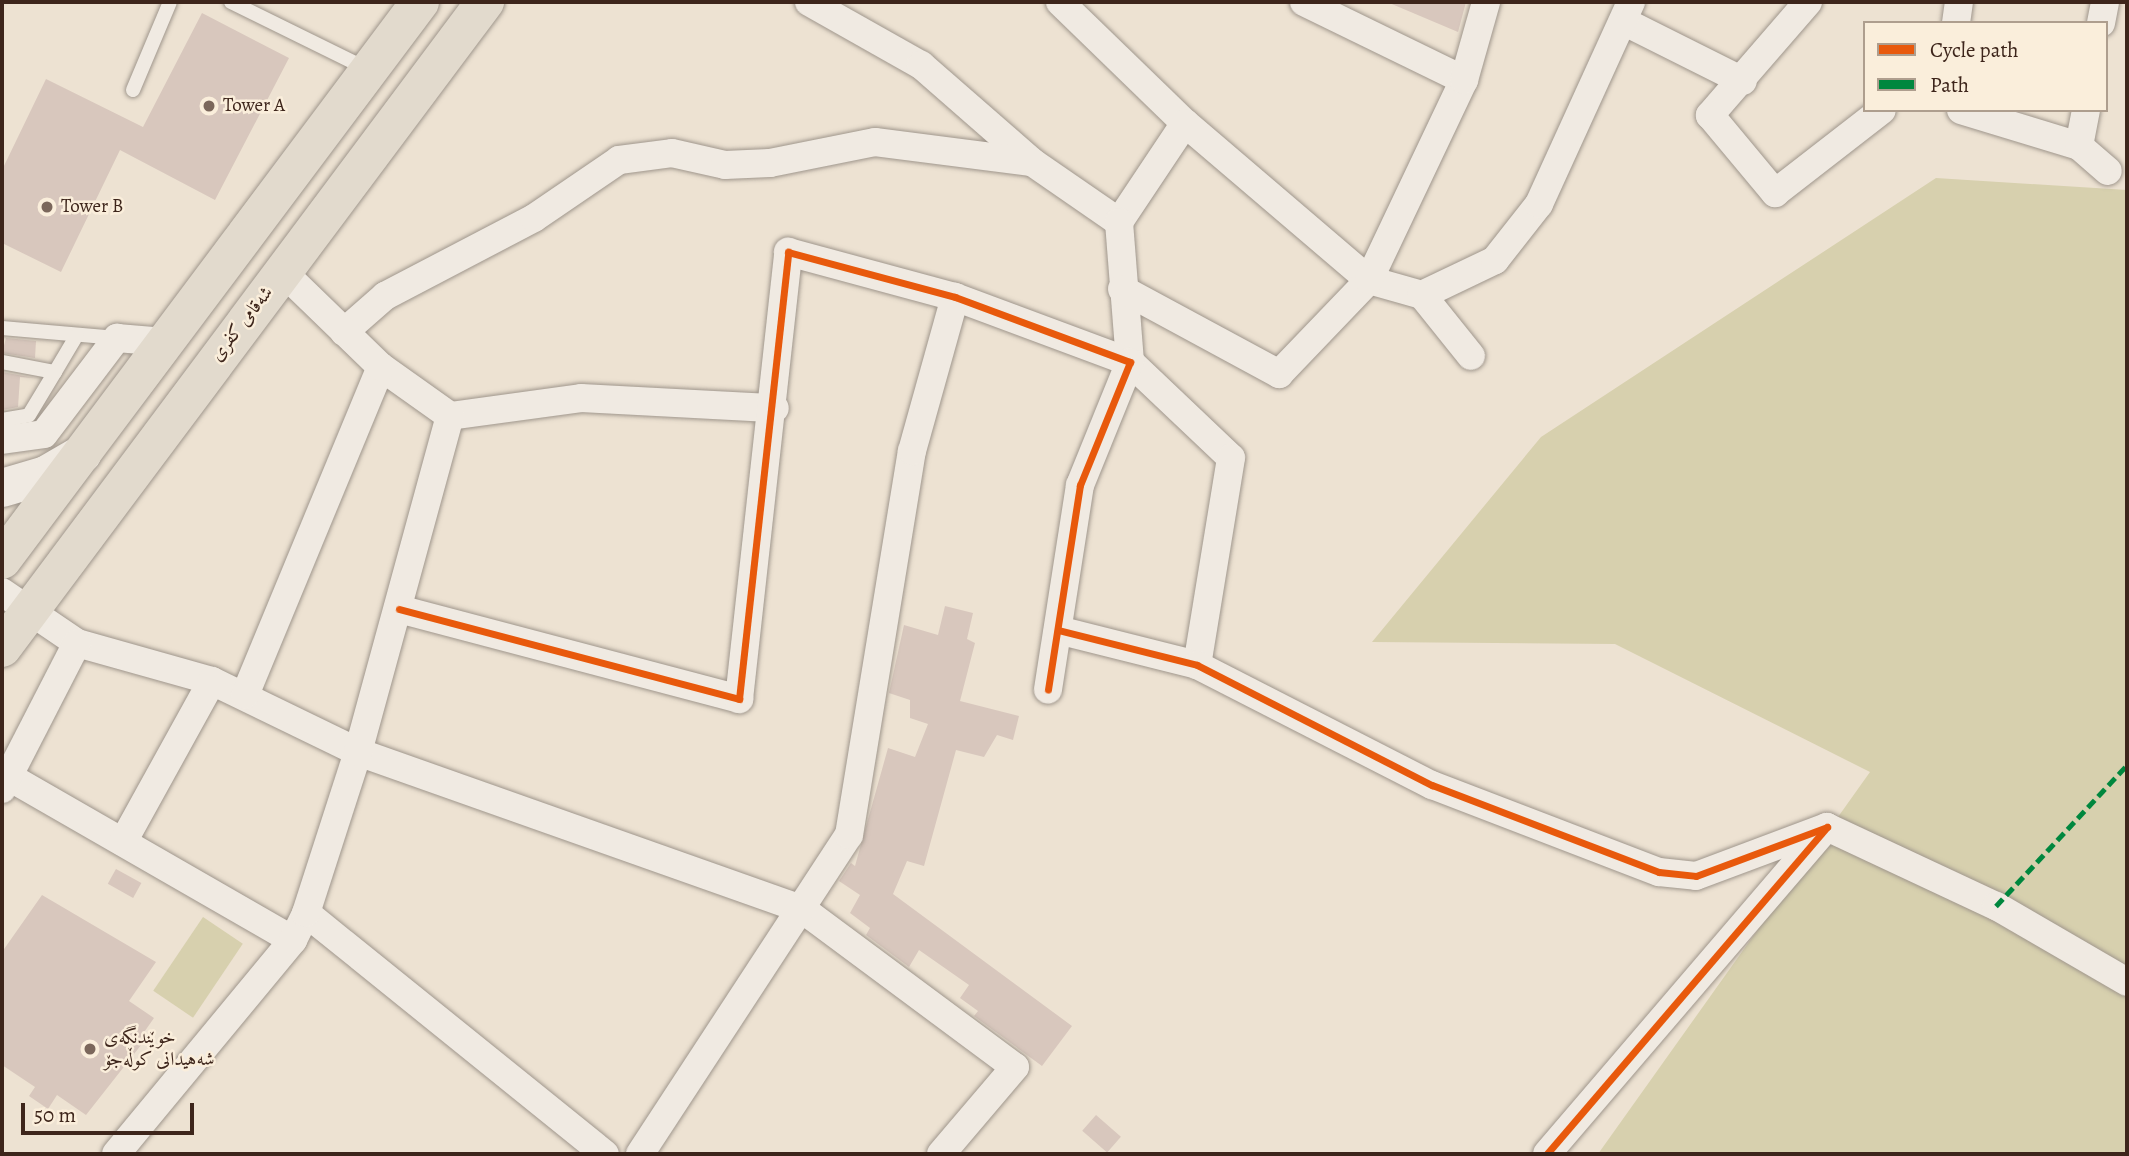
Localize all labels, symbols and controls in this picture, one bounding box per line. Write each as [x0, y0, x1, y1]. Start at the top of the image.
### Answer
legend [1863, 21, 2108, 112]
text: Cycle path [1930, 36, 2019, 64]
text: Path [1930, 71, 1969, 99]
place label: Tower A [223, 95, 285, 117]
marker: Tower A [201, 98, 217, 114]
place label: Tower B [61, 196, 123, 218]
marker: Tower B [39, 199, 55, 215]
street label: شەقامی کفری [206, 282, 278, 366]
place label: خوێندنگەی شەهیدانی کوڵەجۆ [104, 1027, 214, 1071]
marker: خوێندنگەی شەهیدانی کوڵەجۆ [82, 1041, 98, 1057]
scale bar [24, 1090, 198, 1134]
text: 50 m [34, 1101, 76, 1129]

